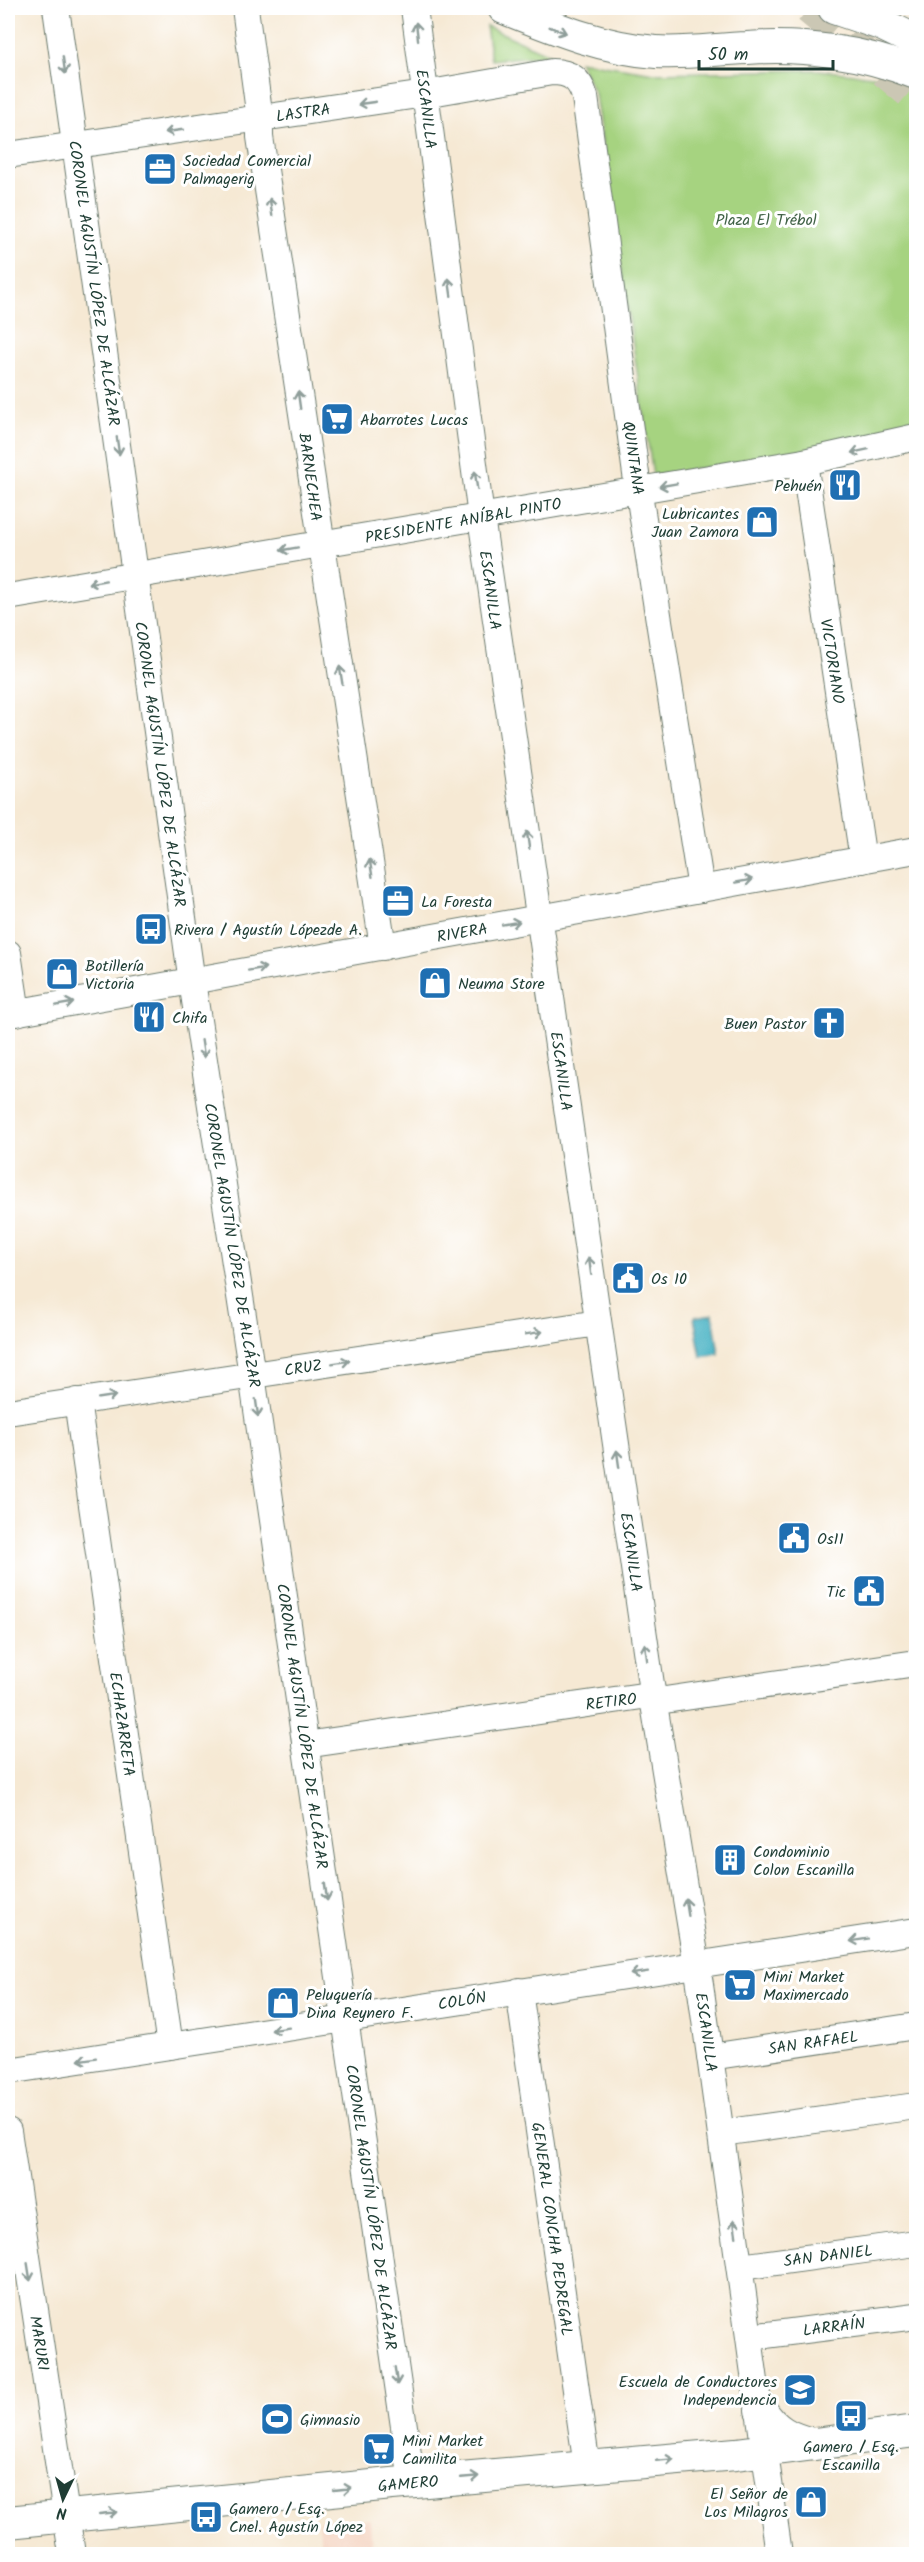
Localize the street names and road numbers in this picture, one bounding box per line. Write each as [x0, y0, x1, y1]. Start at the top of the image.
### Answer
street label: ESCANILLA [408, 68, 443, 151]
street label: LASTRA [274, 97, 332, 130]
street label: CORONEL AGUSTÍN LÓPEZ DE ALCÁZAR [61, 139, 126, 428]
street label: QUINTANA [615, 420, 650, 497]
street label: BARNECHEA [291, 431, 328, 523]
street label: PRESIDENTE ANÍBAL PINTO [363, 492, 564, 551]
street label: ESCANILLA [472, 549, 508, 632]
street label: VICTORIANO [812, 617, 851, 706]
street label: CORONEL AGUSTÍN LÓPEZ DE ALCÁZAR [127, 620, 192, 909]
street label: RIVERA [435, 917, 490, 950]
street label: ESCANILLA [543, 1030, 579, 1113]
street label: CORONEL AGUSTÍN LÓPEZ DE ALCÁZAR [197, 1101, 266, 1389]
street label: CRUZ [282, 1353, 324, 1384]
street label: ESCANILLA [613, 1511, 649, 1594]
street label: CORONEL AGUSTÍN LÓPEZ DE ALCÁZAR [269, 1582, 334, 1871]
street label: ECHAZARRETA [102, 1670, 141, 1778]
street label: RETIRO [584, 1687, 638, 1718]
street label: COLÓN [436, 1985, 488, 2018]
street label: ESCANILLA [688, 1991, 724, 2074]
street label: SAN RAFAEL [767, 2025, 860, 2062]
street label: CORONEL AGUSTÍN LÓPEZ DE ALCÁZAR [338, 2063, 403, 2352]
street label: GENERAL CONCHA PEDREGAL [524, 2121, 579, 2338]
street label: SAN DANIEL [782, 2239, 874, 2274]
street label: LARRAÍN [802, 2311, 867, 2344]
street label: MARURI [22, 2314, 55, 2373]
street label: GAMERO [377, 2469, 440, 2500]

